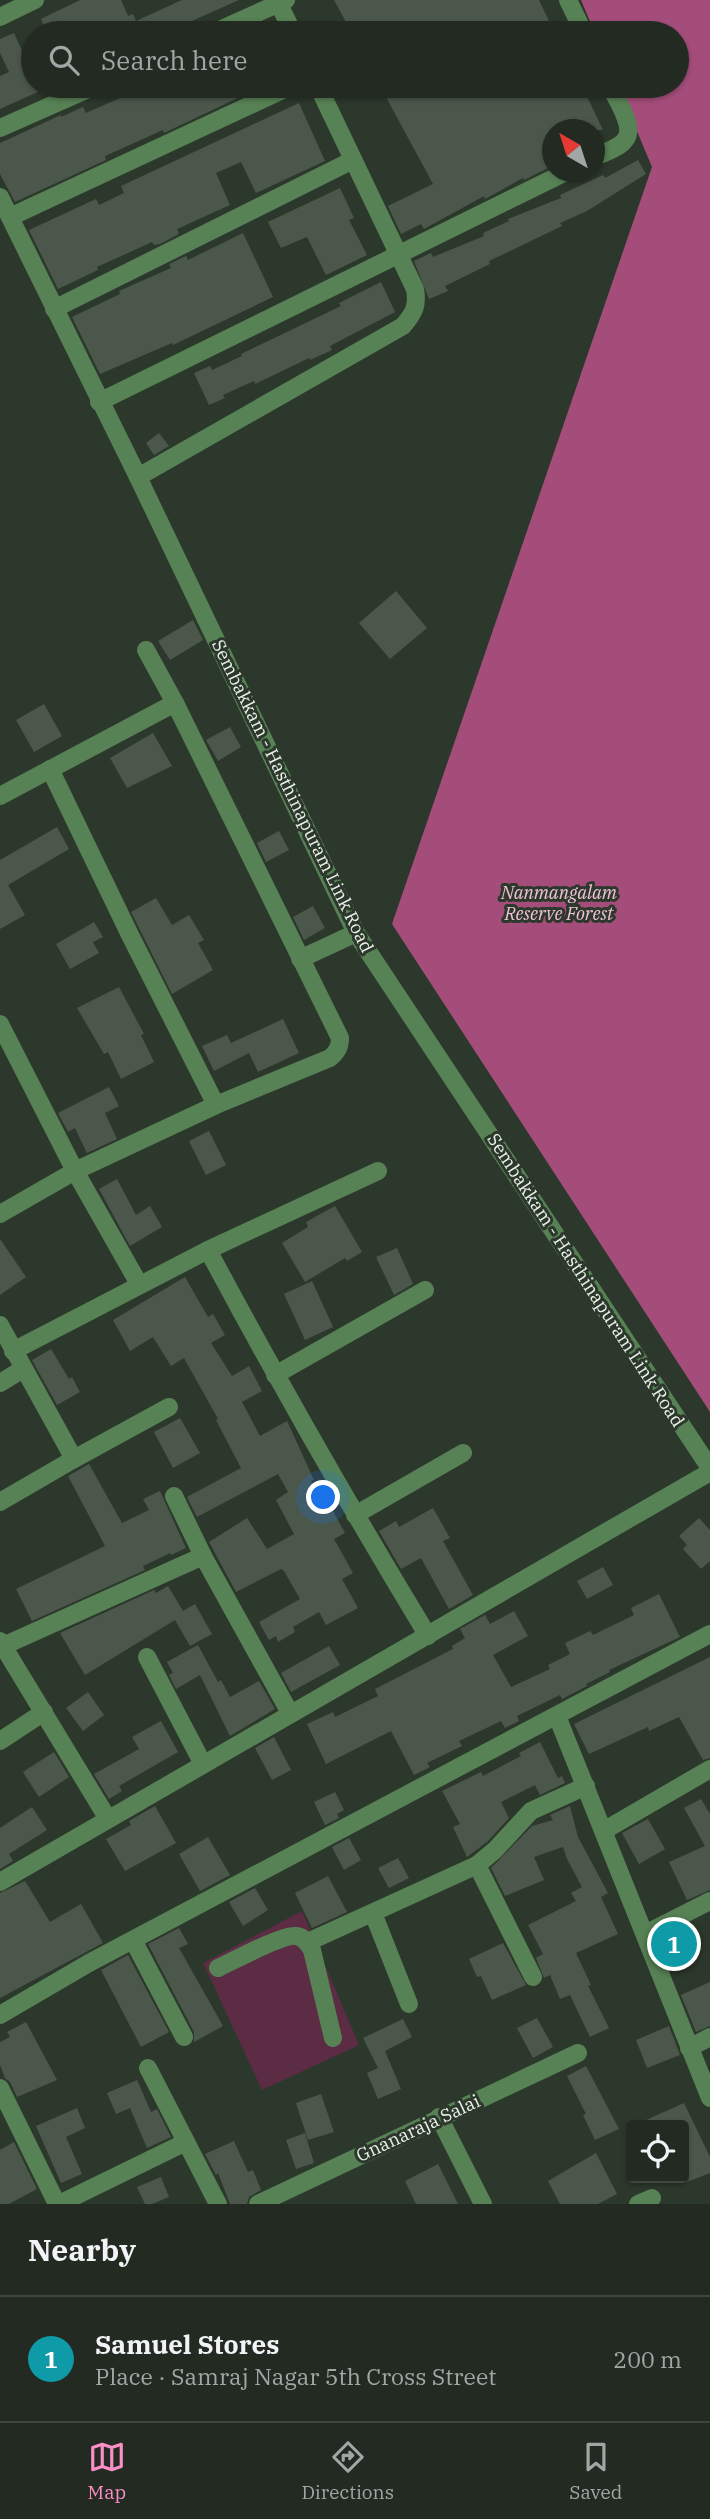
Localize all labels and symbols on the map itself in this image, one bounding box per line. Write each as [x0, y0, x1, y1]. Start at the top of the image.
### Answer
north arrow [542, 119, 605, 182]
street label: Sembakkam - Hasthinapuram Link Road [207, 636, 379, 956]
park label: Nanmangalam Reserve Forest [500, 881, 617, 925]
street label: Sembakkam - Hasthinapuram Link Road [482, 1129, 690, 1431]
your location [306, 1480, 340, 1514]
pin: 1 [651, 1918, 697, 1970]
street label: Gnanaraja Salai [352, 2089, 484, 2167]

